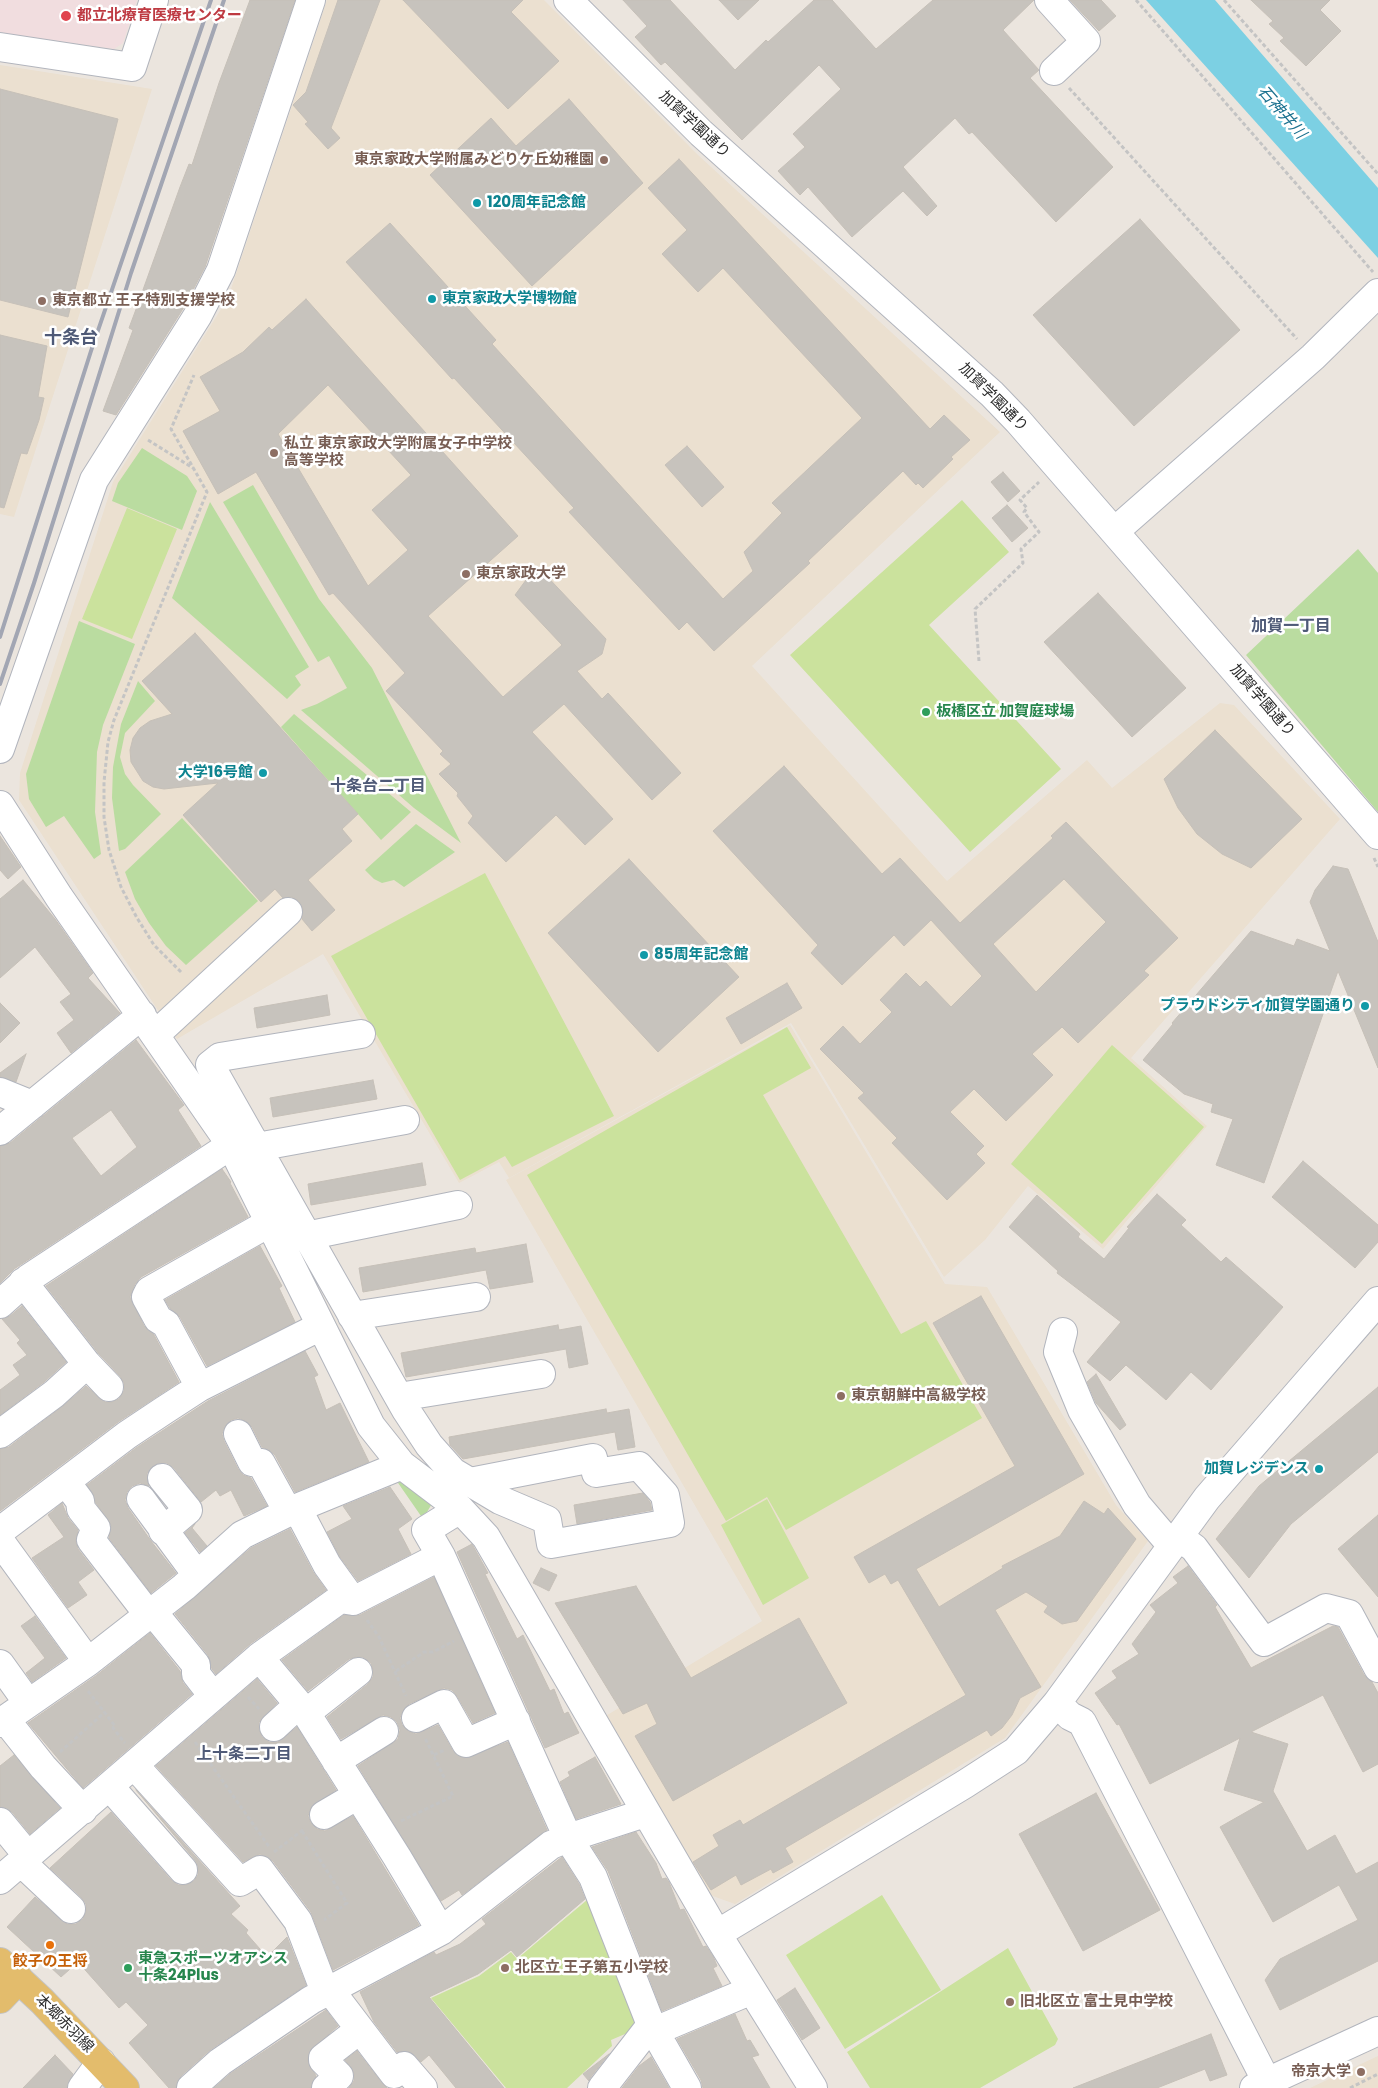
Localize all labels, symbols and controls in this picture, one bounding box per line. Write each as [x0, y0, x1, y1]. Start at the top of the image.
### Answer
place label: 都立北療育医療センター [77, 7, 242, 25]
marker: 都立北療育医療センター [59, 9, 73, 23]
water label: 石神井川 [1253, 83, 1309, 143]
street label: 加賀学園通り [655, 88, 733, 162]
place label: 東京家政大学附属みどりケ丘幼稚園 [354, 151, 594, 169]
marker: 東京家政大学附属みどりケ丘幼稚園 [598, 154, 610, 166]
place label: 120周年記念館 [487, 194, 586, 212]
marker: 120周年記念館 [471, 197, 483, 209]
place label: 東京家政大学博物館 [442, 290, 577, 308]
place label: 東京都立 王子特別支援学校 [52, 292, 235, 310]
marker: 東京家政大学博物館 [426, 293, 438, 305]
marker: 東京都立 王子特別支援学校 [36, 295, 48, 307]
district label: 十条台 [44, 327, 98, 349]
street label: 加賀学園通り [955, 360, 1031, 436]
place label: 私立 東京家政大学附属女子中学校 高等学校 [284, 435, 512, 470]
marker: 私立 東京家政大学附属女子中学校 高等学校 [268, 447, 280, 459]
place label: 東京家政大学 [476, 565, 566, 583]
marker: 東京家政大学 [460, 568, 472, 580]
district label: 加賀一丁目 [1251, 617, 1331, 637]
street label: 加賀学園通り [1226, 661, 1298, 741]
place label: 板橋区立 加賀庭球場 [936, 703, 1074, 721]
marker: 板橋区立 加賀庭球場 [920, 706, 932, 718]
place label: 大学16号館 [178, 764, 253, 782]
marker: 大学16号館 [257, 767, 269, 779]
district label: 十条台二丁目 [330, 777, 426, 797]
place label: 85周年記念館 [654, 946, 748, 964]
marker: 85周年記念館 [638, 949, 650, 961]
place label: プラウドシティ加賀学園通り [1160, 997, 1355, 1015]
marker: プラウドシティ加賀学園通り [1359, 1000, 1371, 1012]
place label: 東京朝鮮中高級学校 [851, 1387, 986, 1405]
marker: 東京朝鮮中高級学校 [835, 1390, 847, 1402]
place label: 加賀レジデンス [1204, 1460, 1309, 1478]
marker: 加賀レジデンス [1313, 1463, 1325, 1475]
district label: 上十条二丁目 [196, 1745, 292, 1765]
marker: 餃子の王将 [44, 1939, 56, 1951]
place label: 東急スポーツオアシス 十条24Plus [138, 1950, 288, 1985]
place label: 餃子の王将 [13, 1953, 87, 1971]
place label: 北区立 王子第五小学校 [515, 1959, 668, 1977]
marker: 東急スポーツオアシス 十条24Plus [122, 1962, 134, 1974]
marker: 北区立 王子第五小学校 [499, 1962, 511, 1974]
street label: 本郷赤羽線 [31, 1991, 97, 2057]
place label: 旧北区立 富士見中学校 [1020, 1993, 1173, 2011]
marker: 旧北区立 富士見中学校 [1004, 1996, 1016, 2008]
place label: 帝京大学 [1291, 2063, 1351, 2081]
marker: 帝京大学 [1355, 2066, 1367, 2078]

